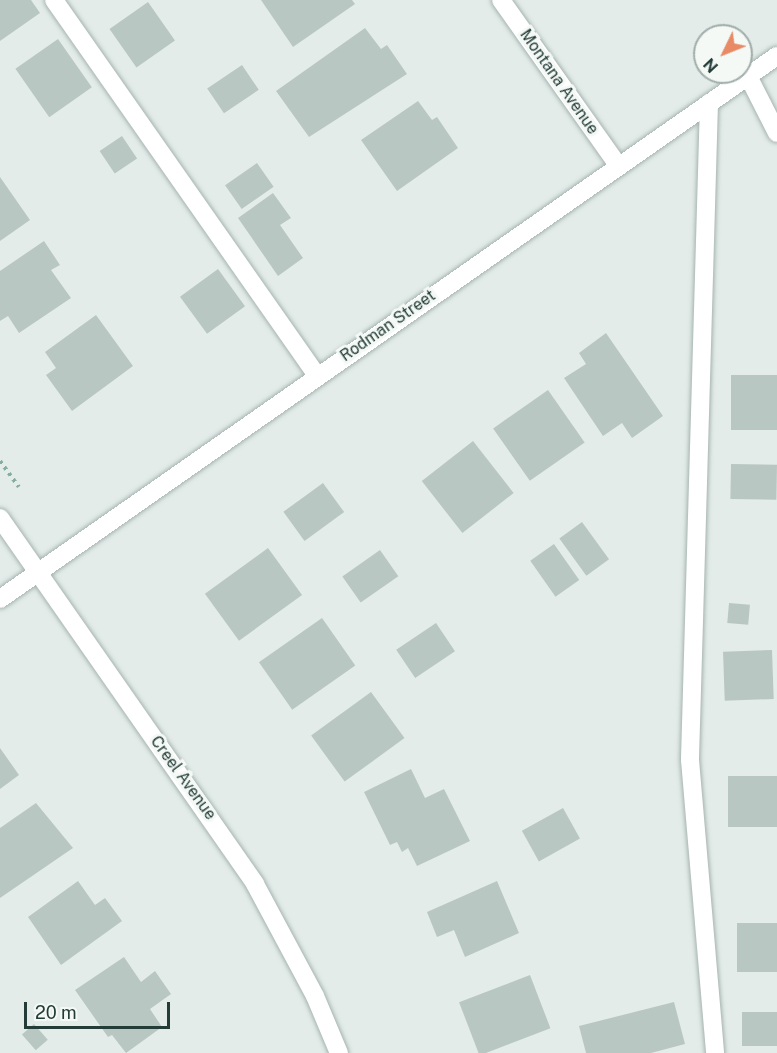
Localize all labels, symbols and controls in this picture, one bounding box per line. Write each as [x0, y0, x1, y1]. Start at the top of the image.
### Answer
north arrow [693, 24, 753, 84]
street label: Montana Avenue [516, 26, 602, 138]
text: N [700, 54, 722, 76]
street label: Rodman Street [337, 286, 439, 366]
street label: Creel Avenue [146, 732, 220, 824]
scale bar [27, 990, 172, 1028]
text: 20 m [35, 1002, 77, 1023]

